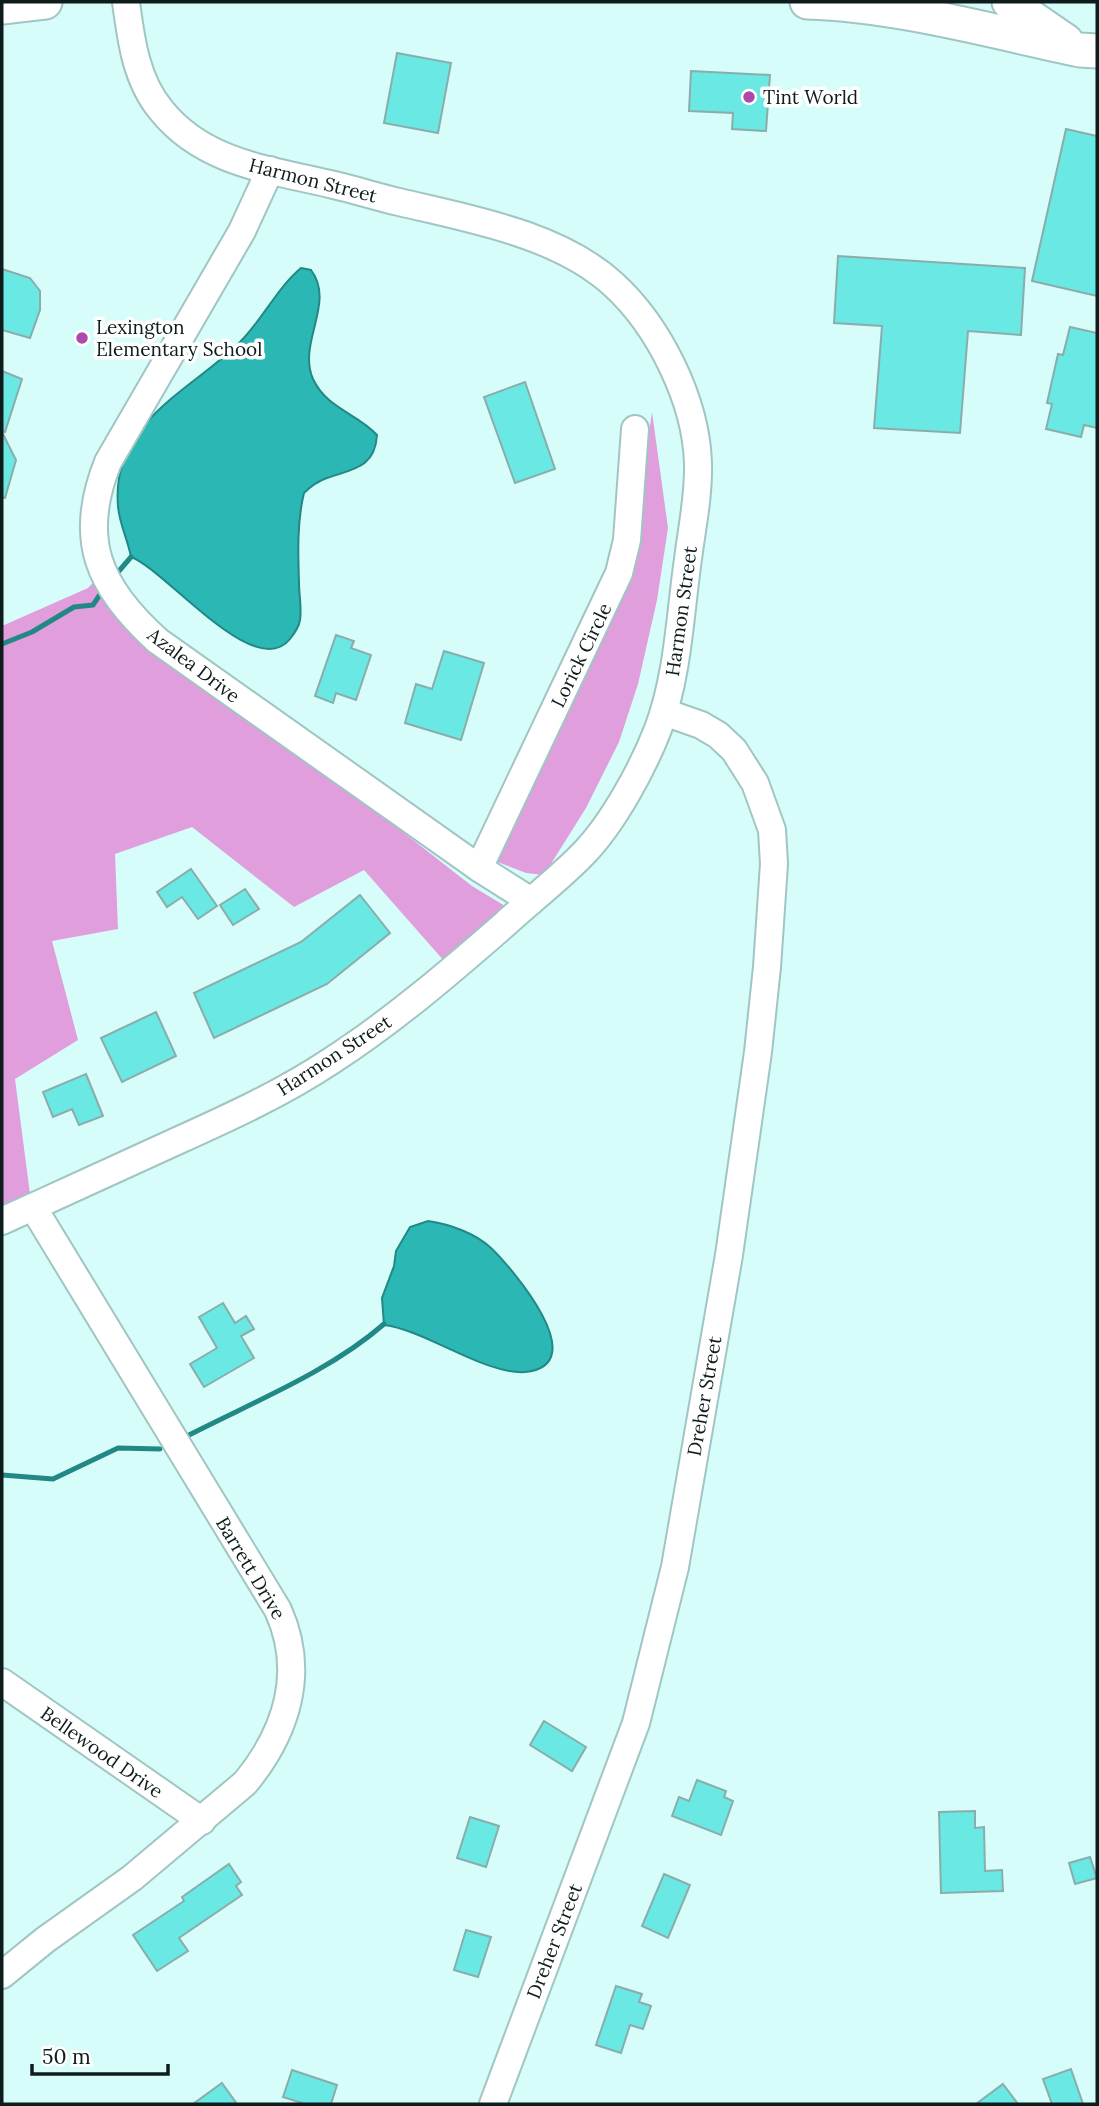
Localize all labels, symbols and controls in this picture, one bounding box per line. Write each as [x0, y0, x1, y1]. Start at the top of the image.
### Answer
place label: Tint World [763, 85, 858, 109]
marker: Tint World [741, 89, 757, 105]
street label: Harmon Street [246, 152, 380, 208]
place label: Lexington Elementary School [96, 315, 262, 361]
marker: Lexington Elementary School [74, 330, 90, 346]
street label: Harmon Street [660, 544, 702, 678]
street label: Lorick Circle [545, 599, 617, 711]
street label: Azalea Drive [142, 622, 245, 708]
street label: Harmon Street [272, 1009, 396, 1101]
street label: Dreher Street [682, 1334, 726, 1458]
street label: Barrett Drive [211, 1512, 291, 1624]
street label: Bellewood Drive [36, 1701, 168, 1803]
street label: Dreher Street [521, 1879, 587, 2002]
scale bar [32, 2032, 168, 2076]
text: 50 m [42, 2043, 91, 2070]

